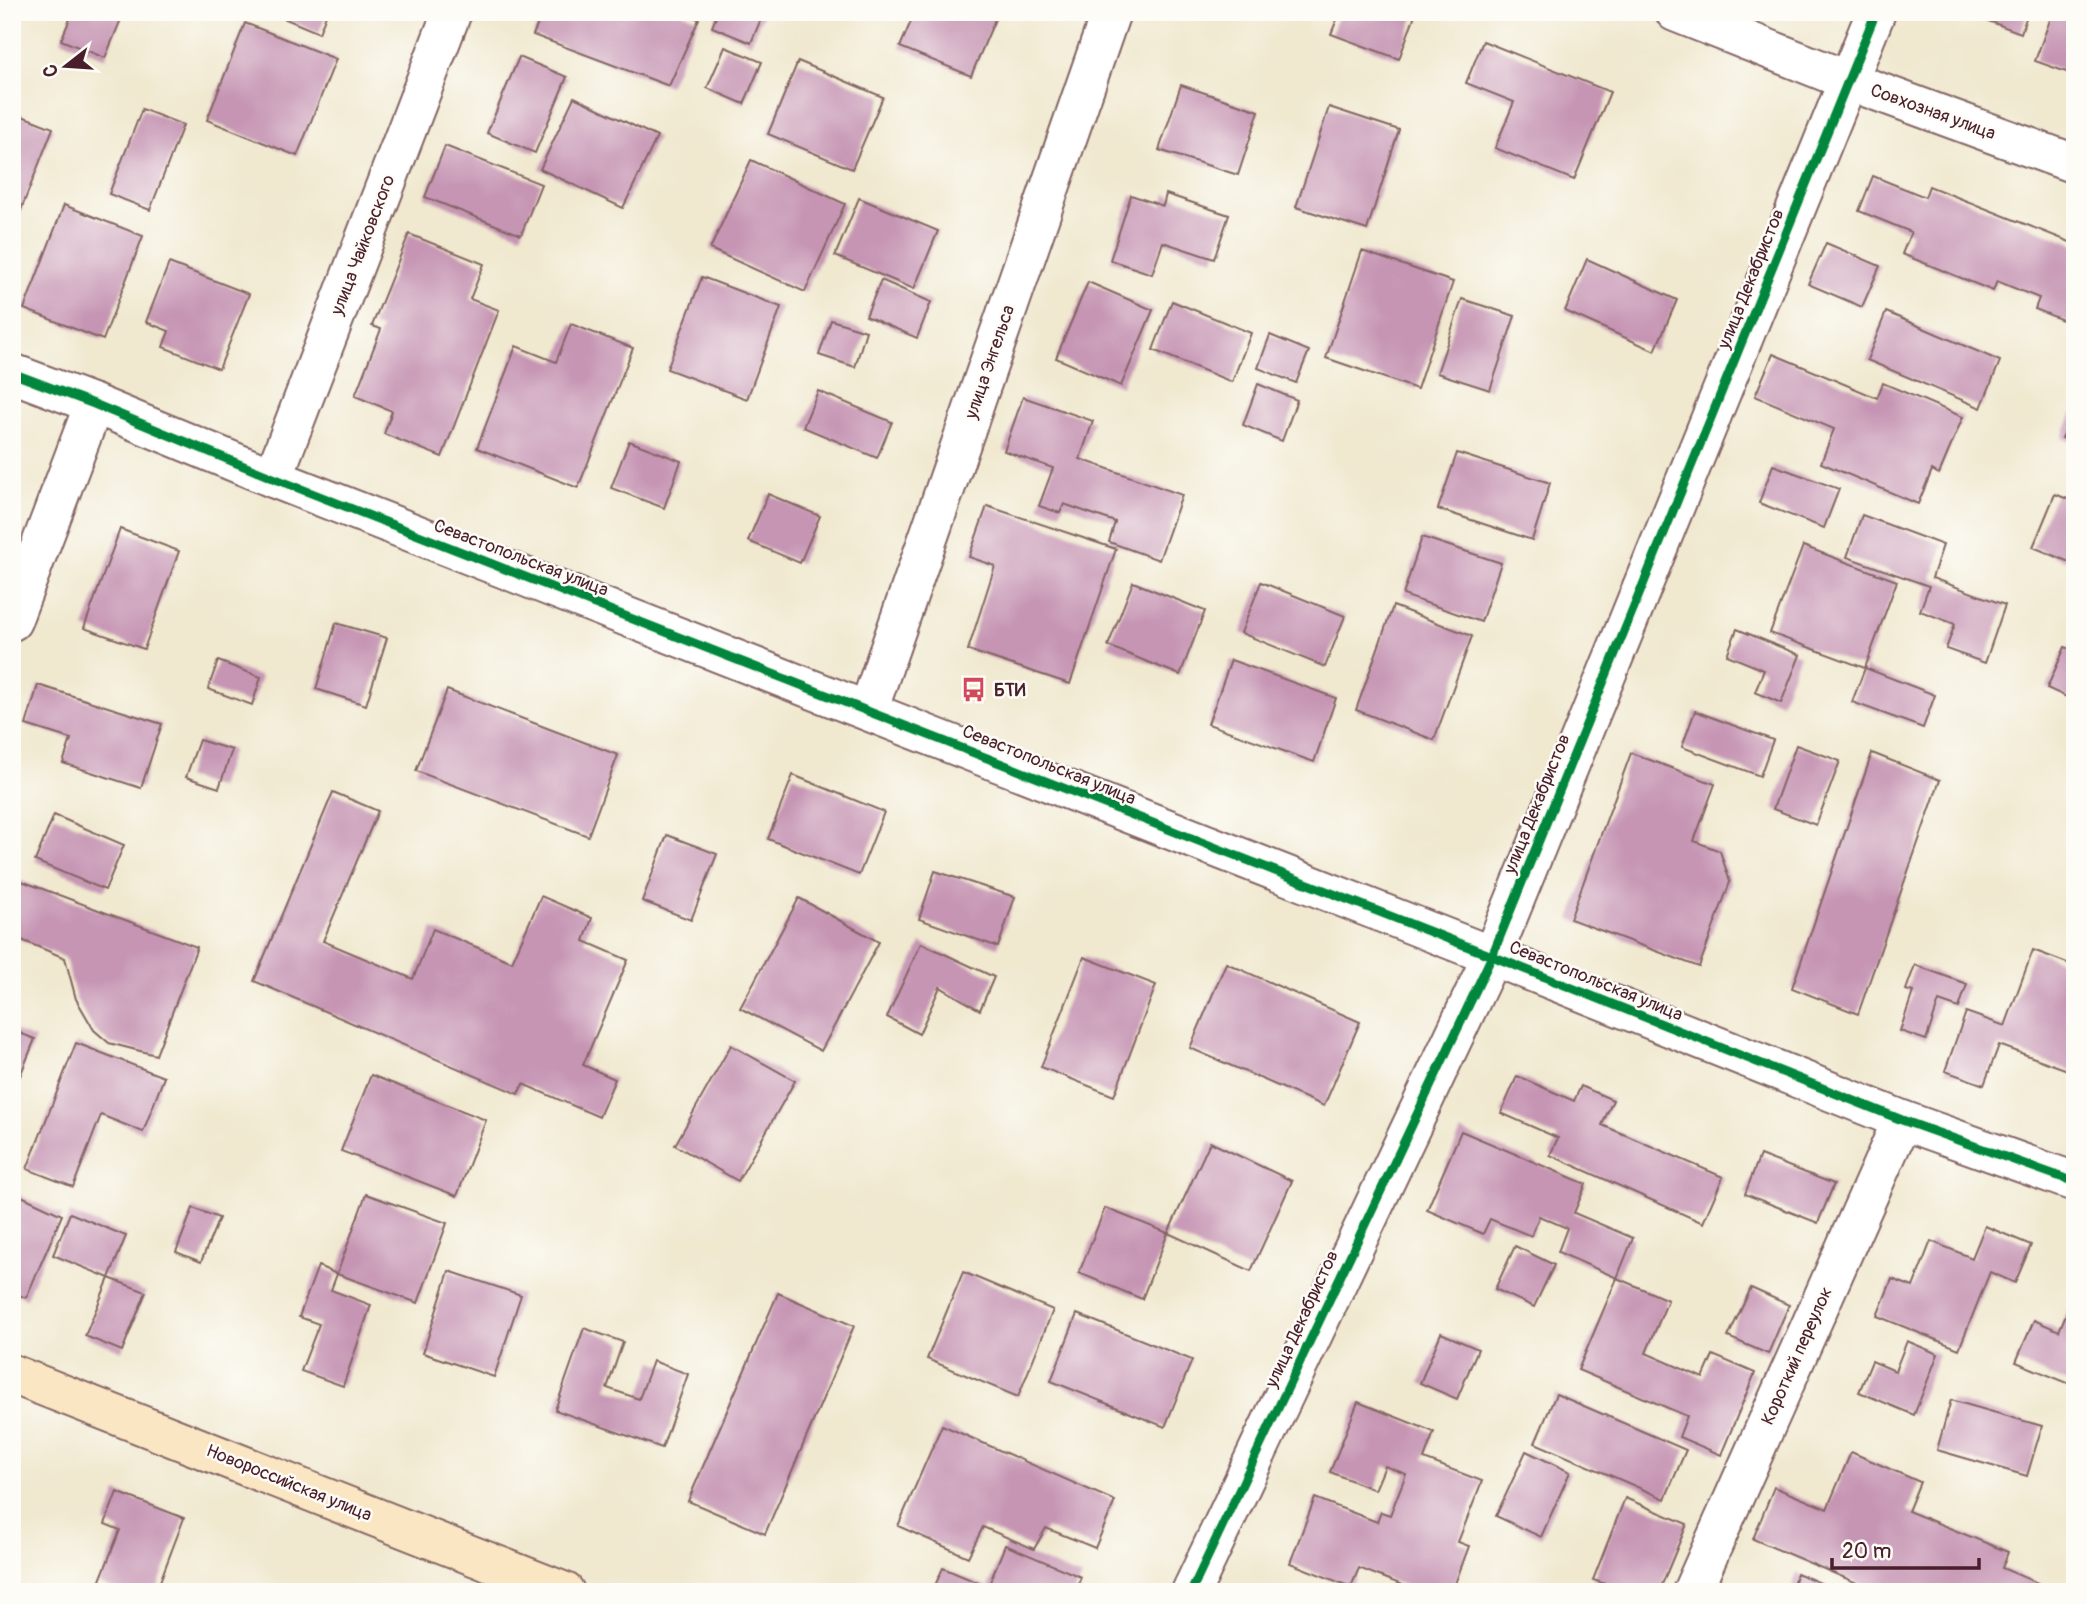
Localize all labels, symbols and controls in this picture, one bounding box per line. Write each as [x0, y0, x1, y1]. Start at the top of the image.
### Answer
north arrow [32, 32, 102, 102]
text: С [37, 61, 64, 80]
street label: Совхозная улица [1867, 79, 1999, 145]
street label: улица Чайковского [325, 171, 400, 319]
street label: улица Декабристов [1712, 206, 1790, 353]
street label: улица Энгельса [959, 302, 1020, 423]
street label: Севастопольская улица [430, 514, 612, 602]
bus stop icon: БТИ [960, 676, 988, 704]
place label: БТИ [994, 679, 1026, 702]
street label: Севастопольская улица [959, 720, 1139, 810]
street label: улица Декабристов [1498, 731, 1576, 878]
street label: Севастопольская улица [1506, 936, 1686, 1026]
street label: улица Декабристов [1260, 1247, 1344, 1392]
street label: Короткий переулок [1756, 1283, 1838, 1429]
street label: Новороссийская улица [203, 1439, 375, 1527]
scale bar [1832, 1527, 1979, 1571]
text: 20 m [1842, 1538, 1891, 1565]

